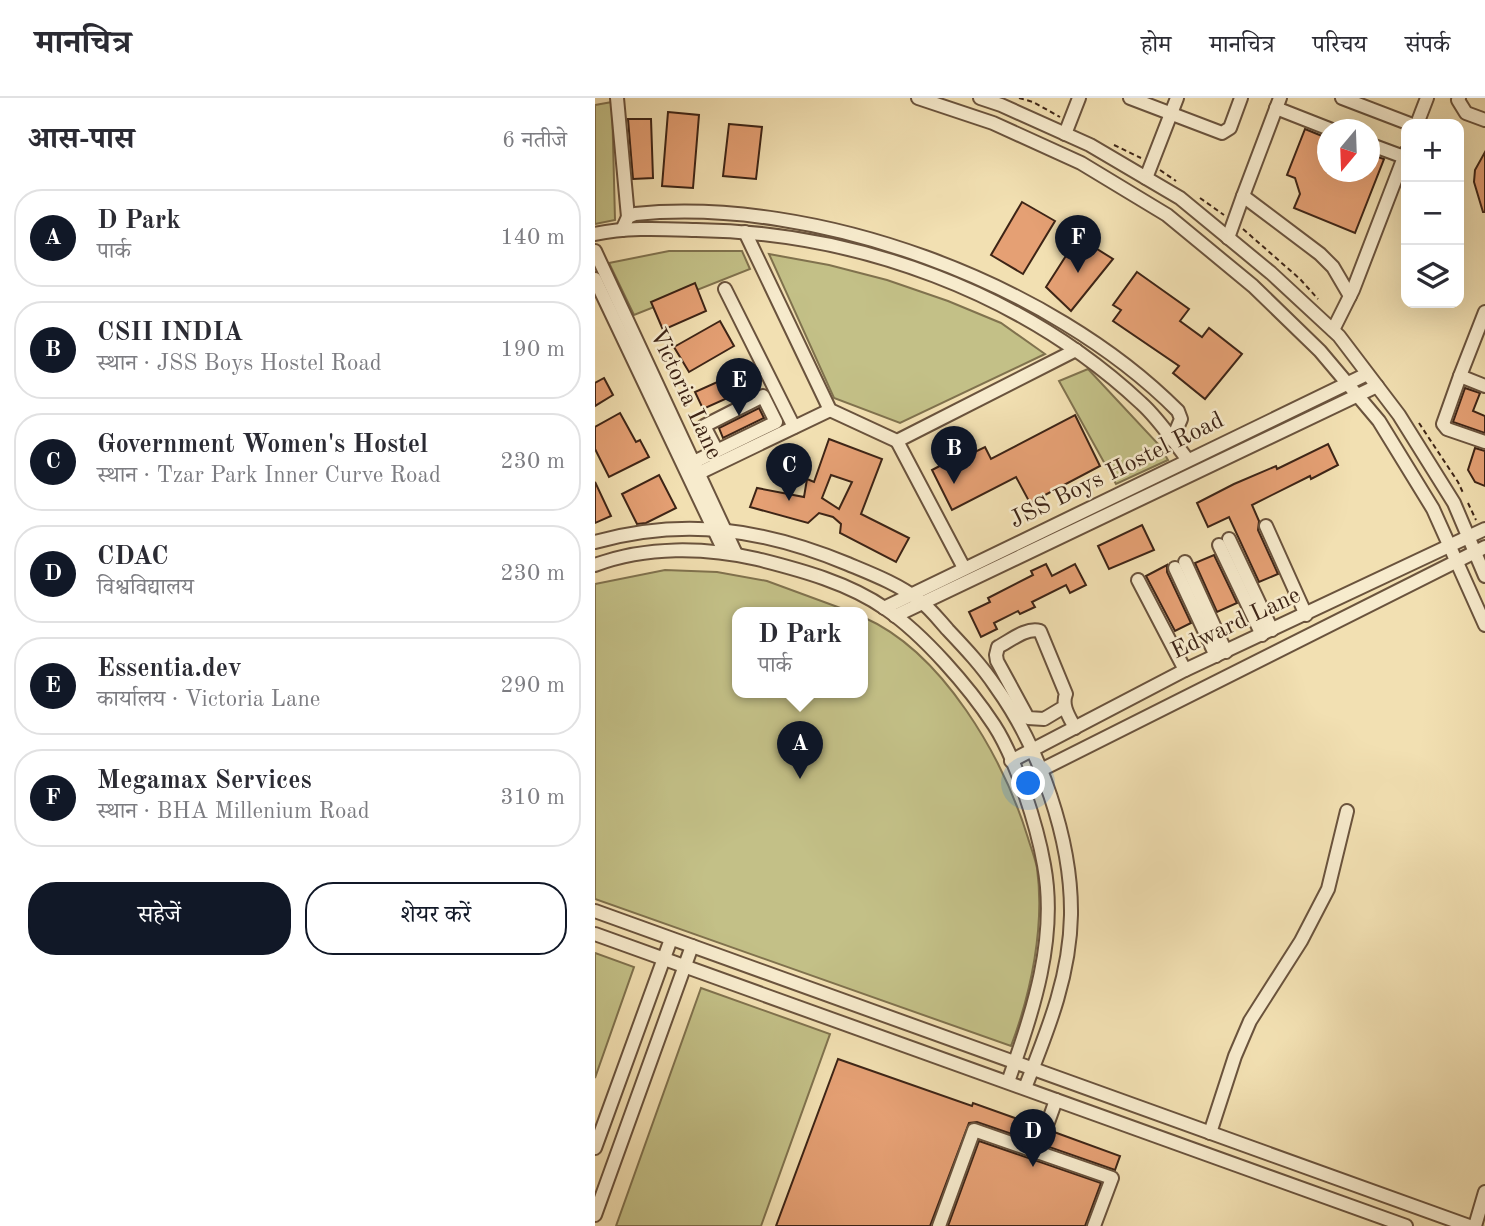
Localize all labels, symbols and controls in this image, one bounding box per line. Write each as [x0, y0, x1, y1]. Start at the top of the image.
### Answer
text: मानचित्र [35, 28, 131, 61]
text: होम [1141, 34, 1171, 58]
text: मानचित्र [1209, 34, 1275, 58]
text: परिचय [1313, 34, 1367, 58]
text: संपर्क [1405, 34, 1450, 58]
north arrow [1317, 119, 1380, 182]
map controls [1401, 119, 1464, 308]
button: + [1401, 119, 1464, 182]
text: आस-पास [28, 125, 135, 155]
text: 6 नतीजे [502, 129, 567, 152]
button: − [1401, 182, 1464, 245]
text: D Park [97, 208, 181, 234]
pin: F [1055, 215, 1101, 273]
text: A [44, 226, 62, 249]
text: 140 m [500, 226, 565, 249]
text: पार्क [97, 240, 131, 263]
button: layers [1401, 245, 1464, 308]
text: CSII INDIA [97, 320, 243, 346]
street label: Victoria Lane [644, 325, 726, 463]
text: B [45, 338, 61, 361]
text: 190 m [500, 338, 565, 361]
text: स्थान · JSS Boys Hostel Road [97, 352, 382, 375]
pin: E [716, 358, 762, 416]
street label: JSS Boys Hostel Road [1006, 409, 1228, 533]
pin: B [931, 426, 977, 484]
text: Government Women's Hostel [97, 432, 428, 458]
pin: C [766, 443, 812, 501]
text: C [45, 450, 61, 473]
text: 230 m [500, 450, 565, 473]
text: स्थान · Tzar Park Inner Curve Road [97, 464, 441, 487]
text: CDAC [97, 544, 168, 570]
text: D [44, 562, 62, 585]
text: 230 m [500, 562, 565, 585]
text: विश्वविद्यालय [97, 576, 194, 599]
street label: Edward Lane [1168, 584, 1304, 664]
popup [732, 607, 868, 698]
text: D Park [758, 622, 842, 648]
text: पार्क [758, 654, 792, 677]
text: Essentia.dev [97, 656, 242, 682]
text: E [45, 674, 61, 697]
text: 290 m [500, 674, 565, 697]
text: कार्यालय · Victoria Lane [97, 688, 320, 711]
pin: A [777, 721, 823, 779]
your location [1011, 766, 1045, 800]
text: Megamax Services [97, 768, 312, 794]
text: F [45, 786, 61, 809]
text: 310 m [500, 786, 565, 809]
text: स्थान · BHA Millenium Road [97, 800, 370, 823]
button: सहेजें [28, 882, 291, 955]
button: शेयर करें [305, 882, 567, 955]
pin: D [1010, 1109, 1056, 1167]

